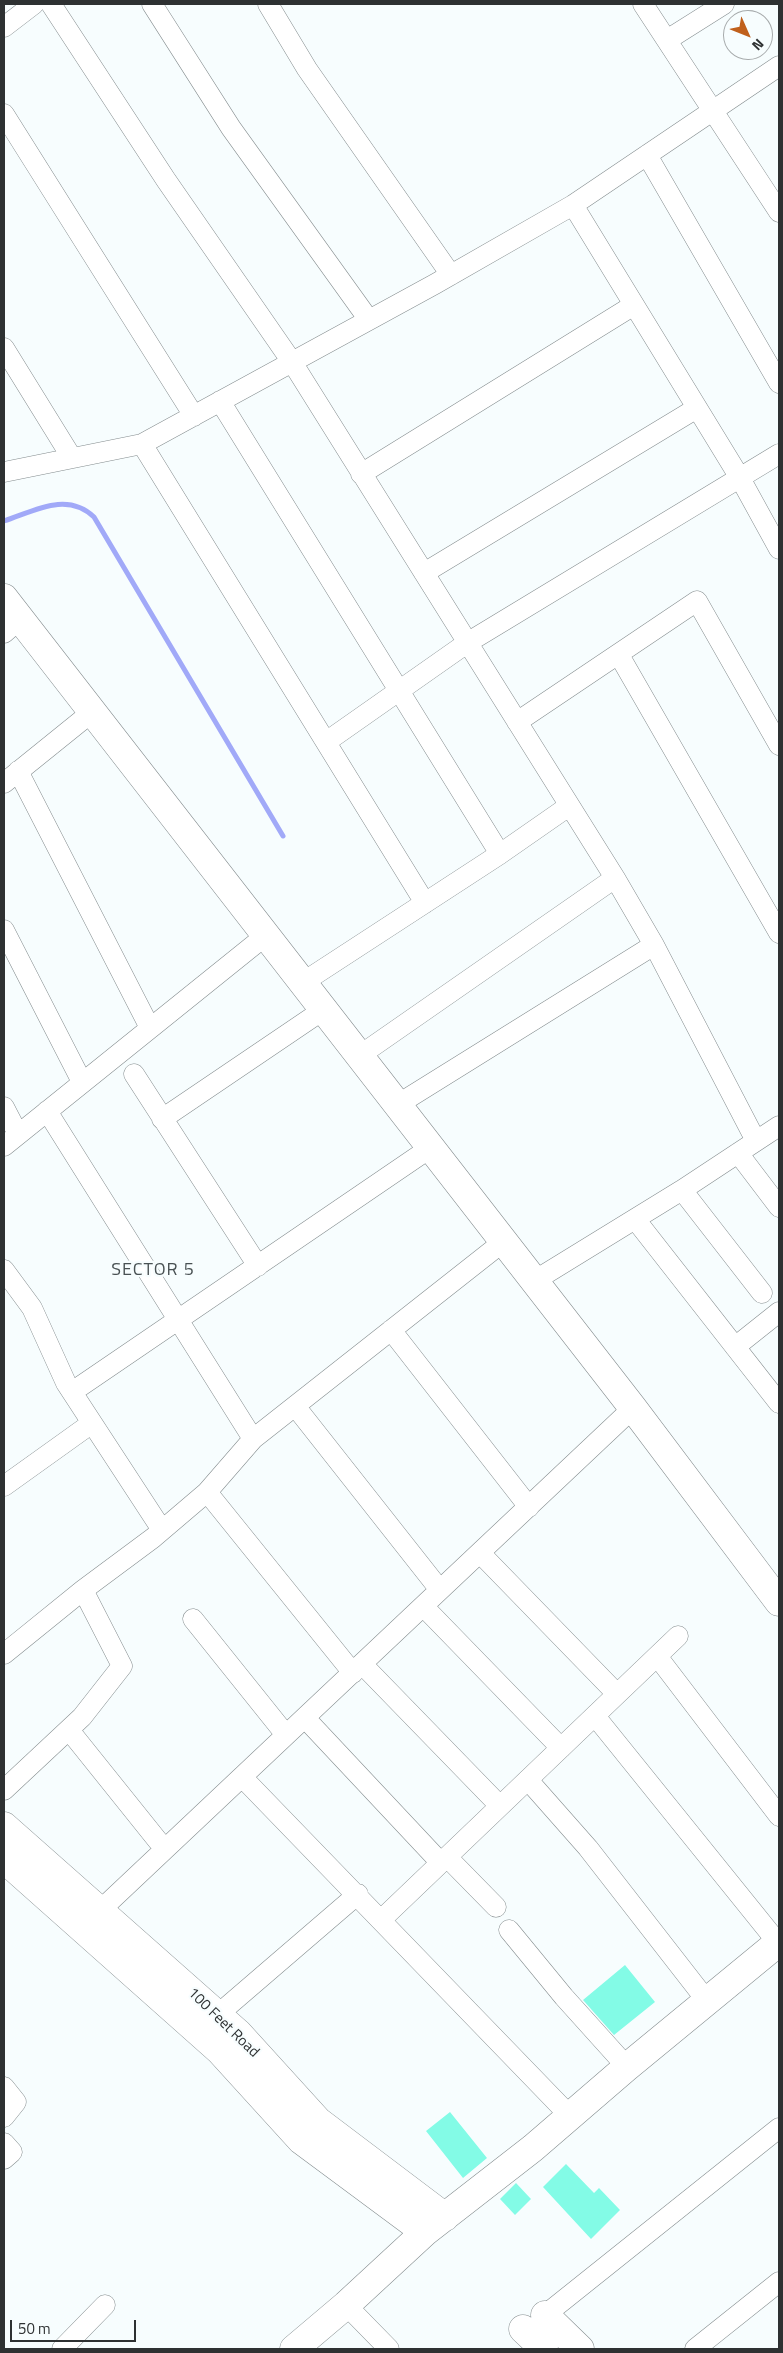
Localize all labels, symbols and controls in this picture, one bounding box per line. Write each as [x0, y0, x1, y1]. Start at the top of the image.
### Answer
north arrow [723, 10, 773, 60]
text: N [748, 34, 769, 56]
district label: SECTOR 5 [110, 1260, 196, 1282]
street label: 100 Feet Road [184, 1984, 262, 2062]
scale bar [12, 2310, 139, 2342]
text: 50 m [18, 2317, 51, 2340]

